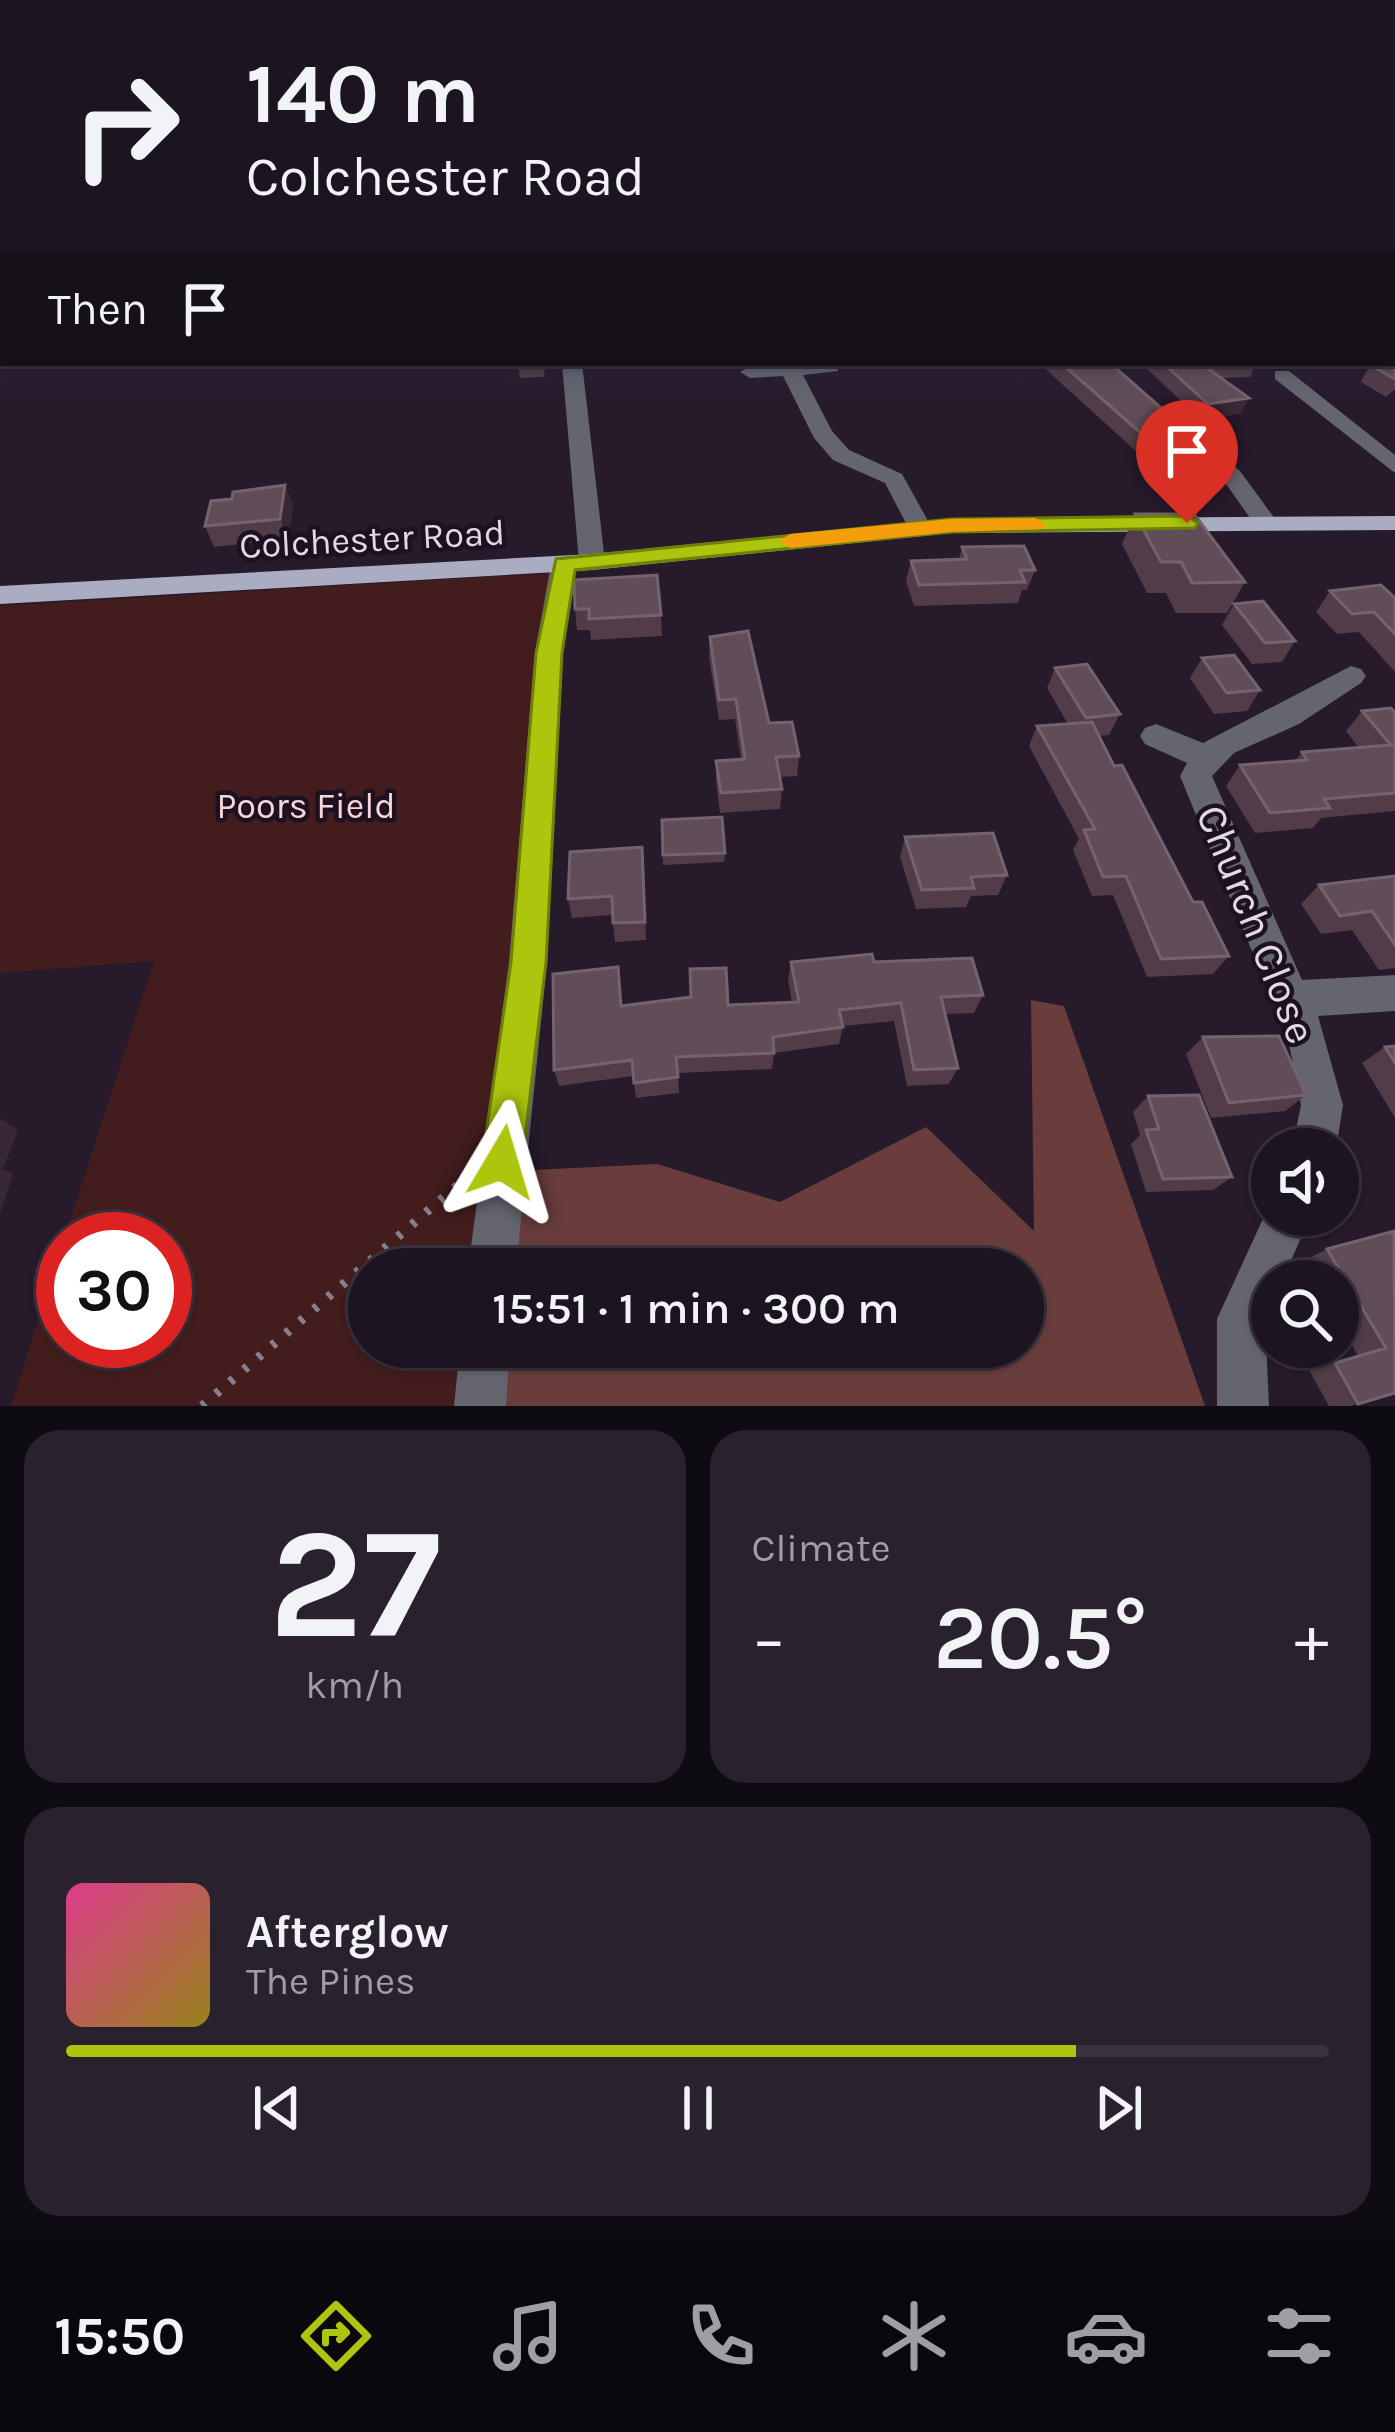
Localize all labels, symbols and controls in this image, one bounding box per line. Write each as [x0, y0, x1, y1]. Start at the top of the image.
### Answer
text: 140 m [246, 45, 480, 143]
icon: right [48, 48, 204, 204]
text: Colchester Road [246, 145, 645, 209]
icon: arrive [172, 276, 238, 342]
text: Then [48, 283, 148, 335]
pin [1136, 400, 1238, 523]
icon: arrive [1154, 418, 1220, 484]
street label: Colchester Road [238, 511, 506, 567]
park label: Poors Field [216, 785, 396, 827]
street label: Church Close [1186, 798, 1327, 1051]
position arrow [439, 1099, 565, 1225]
map controls [1251, 1128, 1359, 1368]
button: sound [1251, 1128, 1359, 1236]
speed limit sign: 30 [36, 1212, 192, 1368]
button: search [1251, 1260, 1359, 1368]
text: 15:51 · 1 min · 300 m [492, 1282, 900, 1334]
text: 27 [269, 1493, 441, 1675]
text: Climate [752, 1525, 891, 1571]
text: 20.5° [933, 1585, 1147, 1691]
text: − [752, 1600, 786, 1678]
text: + [1294, 1600, 1329, 1678]
text: km/h [305, 1662, 404, 1708]
text: Afterglow [246, 1906, 449, 1958]
text: The Pines [246, 1958, 416, 2004]
icon: previous [244, 2075, 310, 2141]
icon: pause [665, 2075, 731, 2141]
icon: next [1086, 2075, 1152, 2141]
icon: directions [294, 2294, 378, 2378]
icon: music [486, 2294, 570, 2378]
icon: phone [679, 2294, 763, 2378]
icon: climate [872, 2294, 956, 2378]
icon: car [1064, 2294, 1148, 2378]
icon: filters [1257, 2294, 1341, 2378]
text: 15:50 [54, 2304, 185, 2368]

